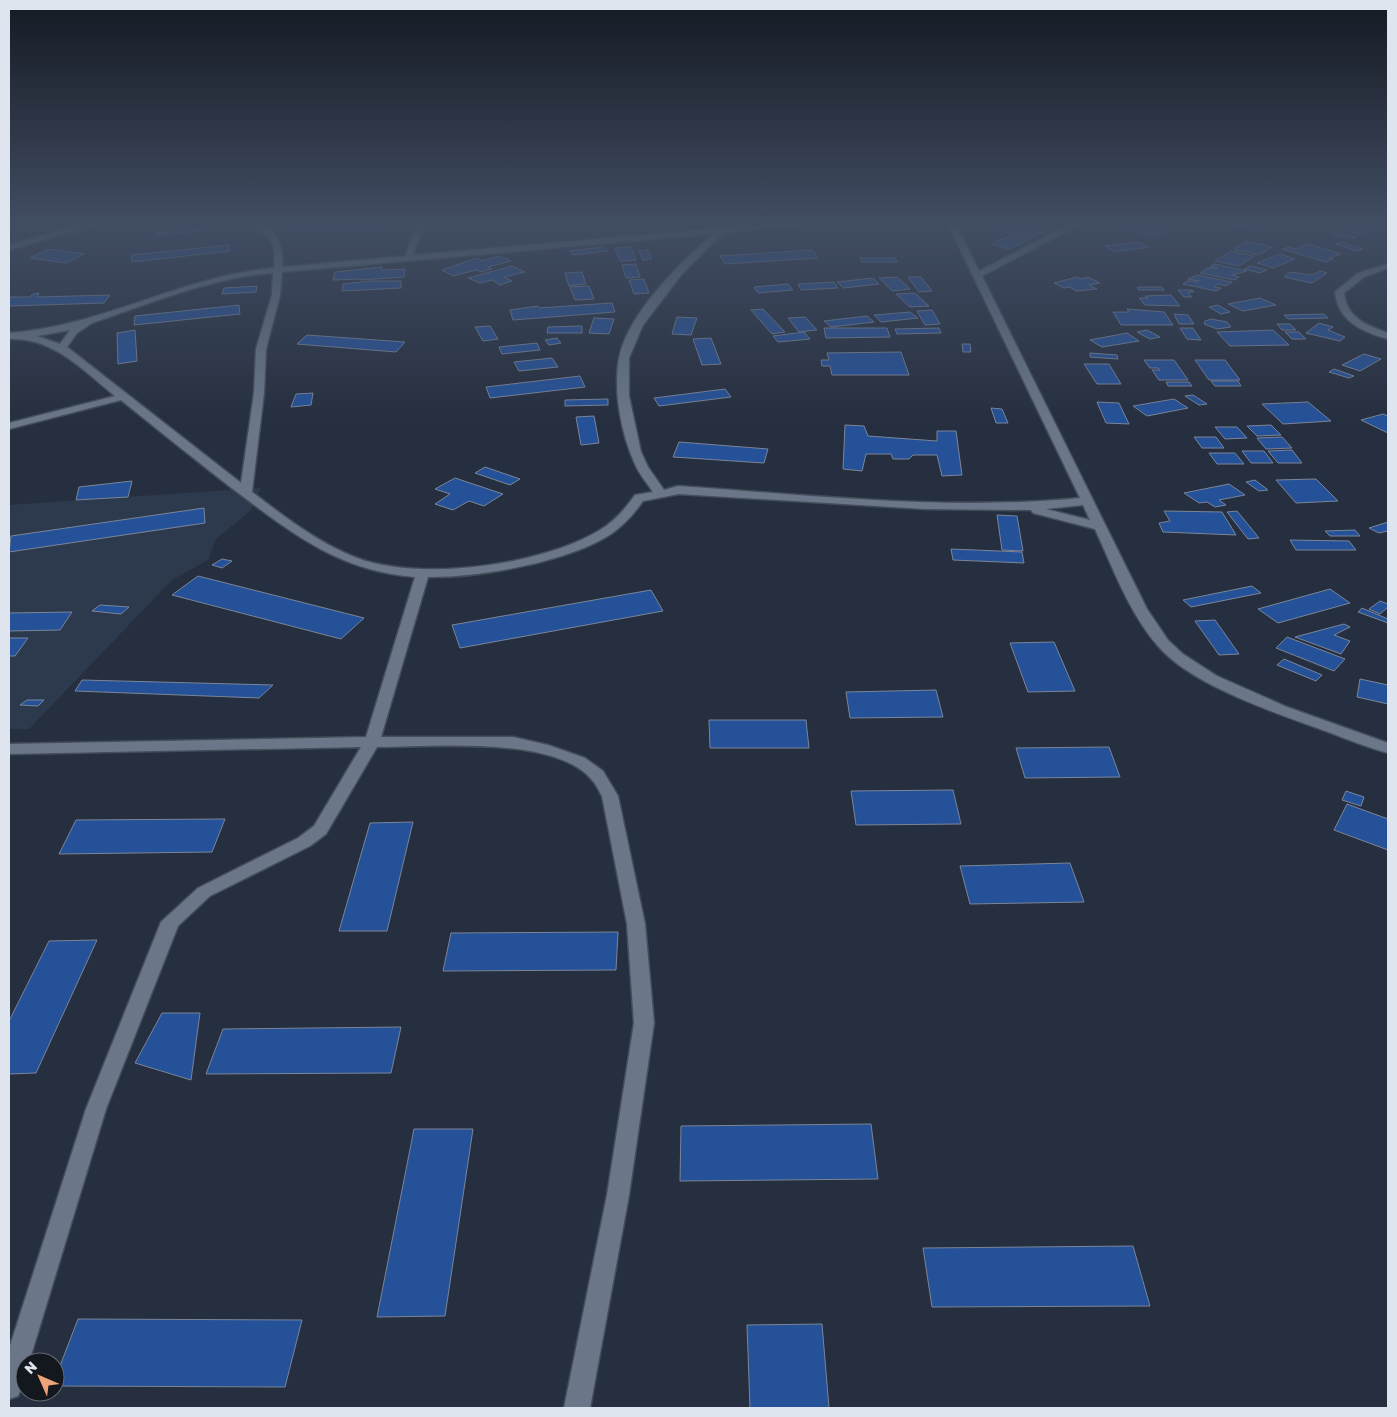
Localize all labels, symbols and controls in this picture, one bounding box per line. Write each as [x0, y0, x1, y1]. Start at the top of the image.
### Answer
north arrow [15, 1352, 65, 1402]
text: N [21, 1358, 40, 1377]

